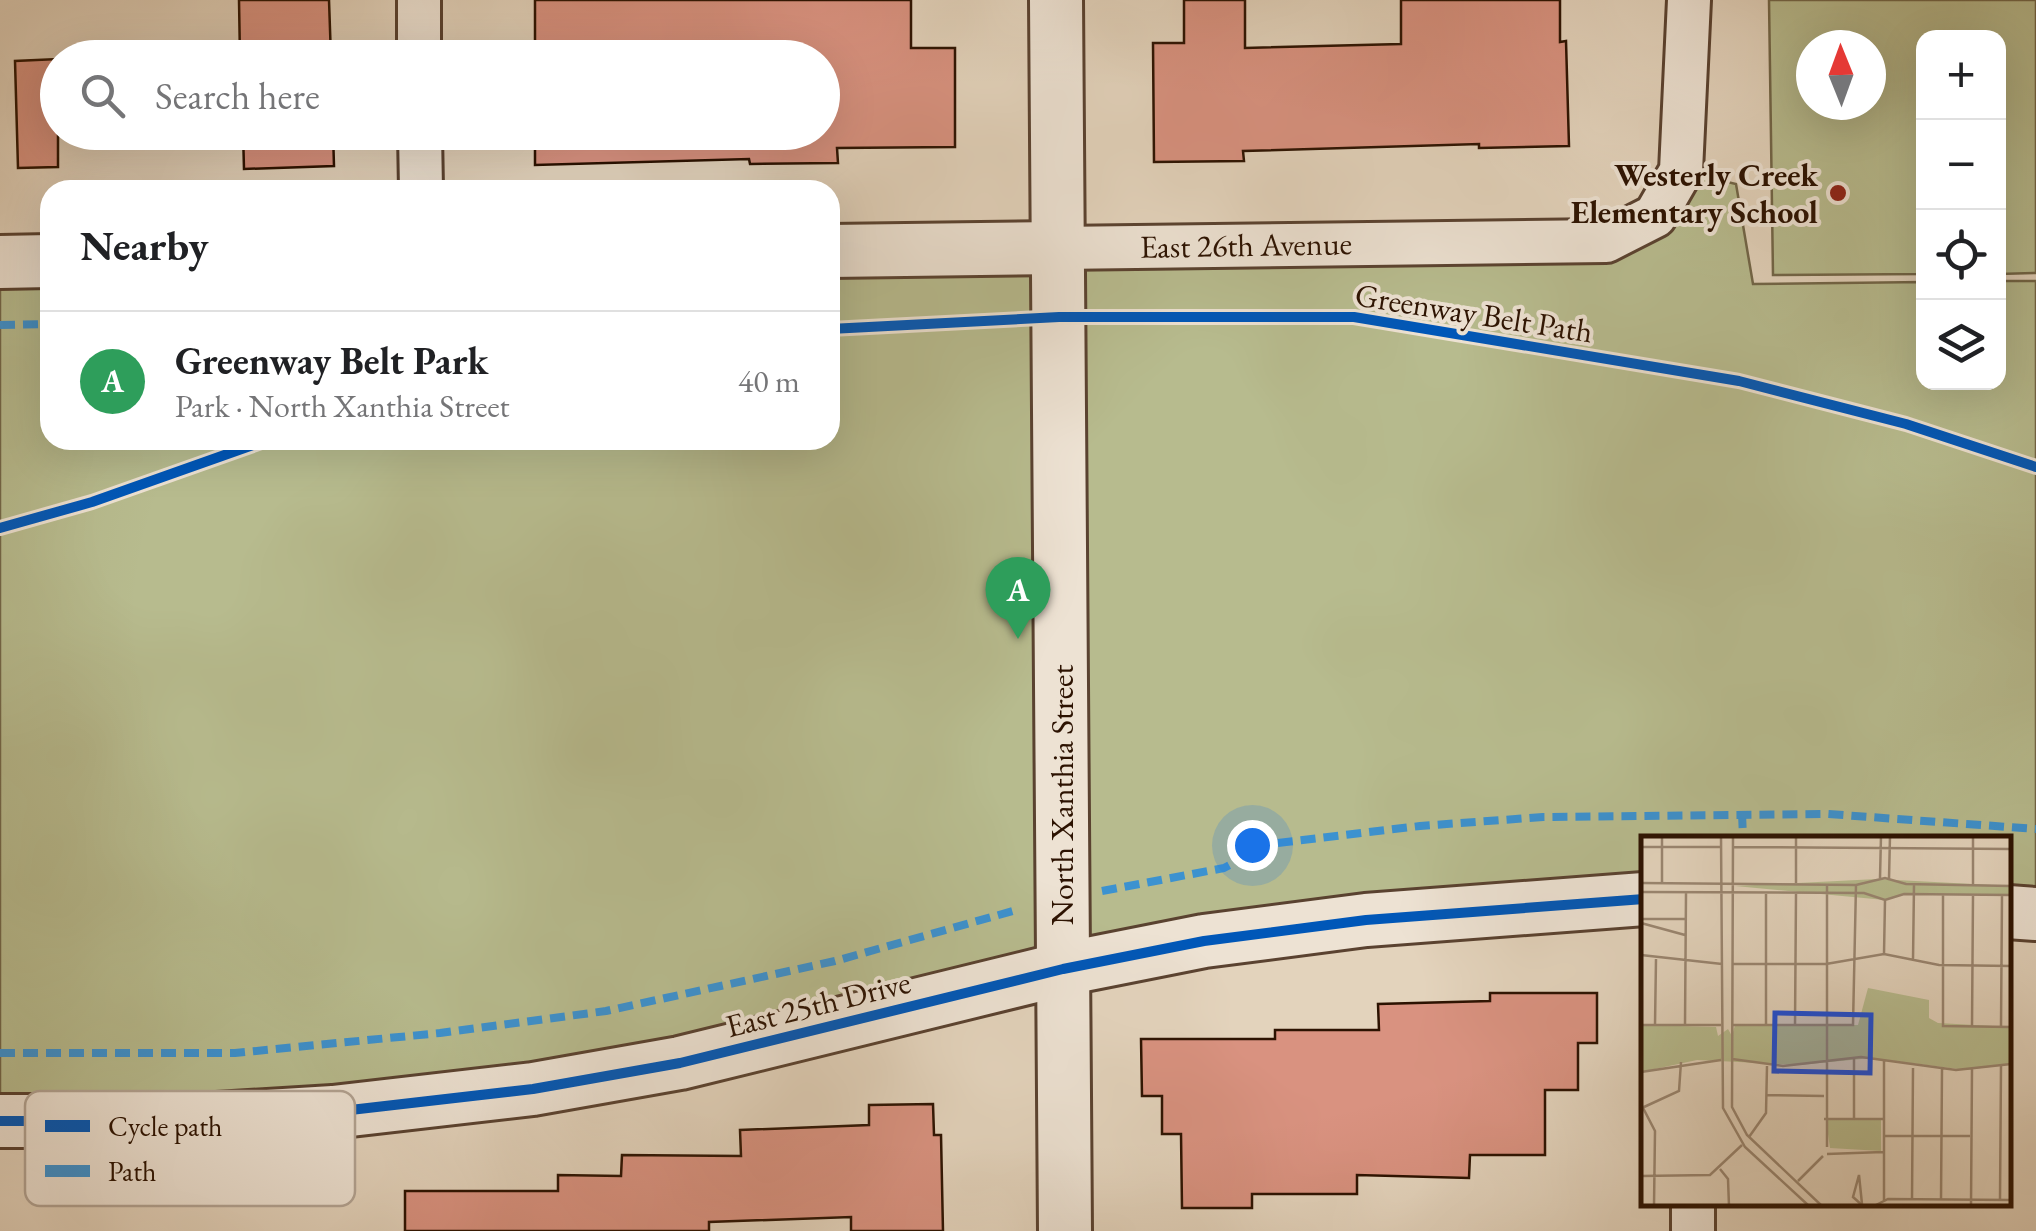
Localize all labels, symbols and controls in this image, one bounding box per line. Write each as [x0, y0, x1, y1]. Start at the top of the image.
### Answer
north arrow [1796, 30, 1886, 120]
map controls [1916, 30, 2006, 390]
button: + [1916, 30, 2006, 120]
search box [40, 40, 840, 150]
icon: search [75, 68, 130, 123]
text: Search here [155, 71, 320, 120]
button: − [1916, 120, 2006, 210]
place label: Westerly Creek Elementary School [1571, 154, 1819, 233]
marker: Westerly Creek Elementary School [1827, 182, 1849, 204]
button: locate [1916, 210, 2006, 300]
text: Nearby [80, 218, 209, 273]
street label: East 26th Avenue [1140, 222, 1352, 268]
street label: Greenway Belt Path [1352, 274, 1596, 352]
button: layers [1916, 300, 2006, 390]
text: Greenway Belt Park [175, 336, 488, 385]
text: A [101, 360, 124, 402]
text: 40 m [738, 360, 800, 402]
text: Park · North Xanthia Street [175, 385, 510, 427]
pin: A [986, 556, 1050, 639]
street label: North Xanthia Street [1041, 665, 1083, 925]
your location [1227, 820, 1278, 871]
inset map [1641, 836, 2011, 1206]
street label: East 25th Drive [721, 961, 915, 1047]
legend [25, 1091, 355, 1206]
text: Cycle path [108, 1108, 222, 1144]
text: Path [108, 1153, 156, 1189]

